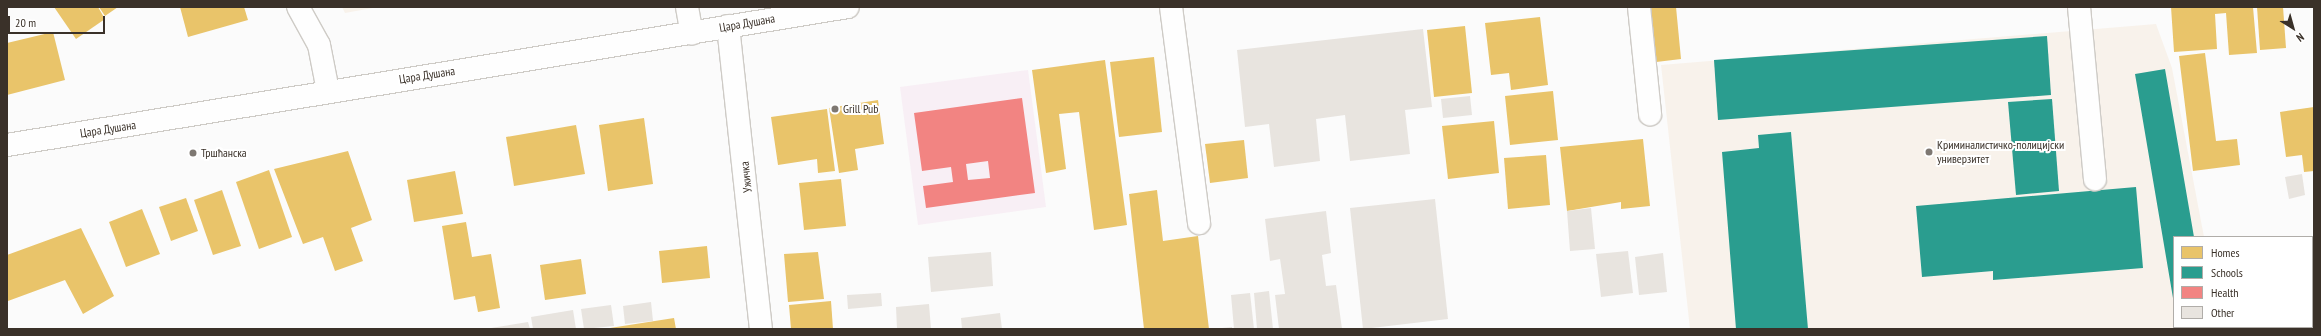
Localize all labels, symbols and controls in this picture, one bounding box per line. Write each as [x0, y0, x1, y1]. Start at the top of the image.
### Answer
scale bar [10, 8, 107, 34]
north arrow [2273, 8, 2313, 48]
street label: Цара Душана [718, 11, 776, 35]
text: 20 m [15, 15, 36, 30]
text: N [2294, 30, 2307, 45]
street label: Цара Душана [398, 63, 456, 87]
place label: Grill Pub [843, 102, 878, 116]
marker: Grill Pub [830, 104, 840, 114]
street label: Цара Душана [79, 117, 137, 141]
place label: Криминалистичко-полицијски универзитет [1937, 138, 2064, 166]
place label: Тршћанска [201, 146, 247, 160]
marker: Криминалистичко-полицијски универзитет [1924, 147, 1934, 157]
marker: Тршћанска [188, 148, 198, 158]
street label: Ужичка [737, 161, 755, 193]
legend [2173, 236, 2313, 328]
text: Homes [2211, 245, 2239, 260]
text: Schools [2211, 265, 2243, 280]
text: Health [2211, 285, 2239, 300]
text: Other [2211, 305, 2234, 320]

